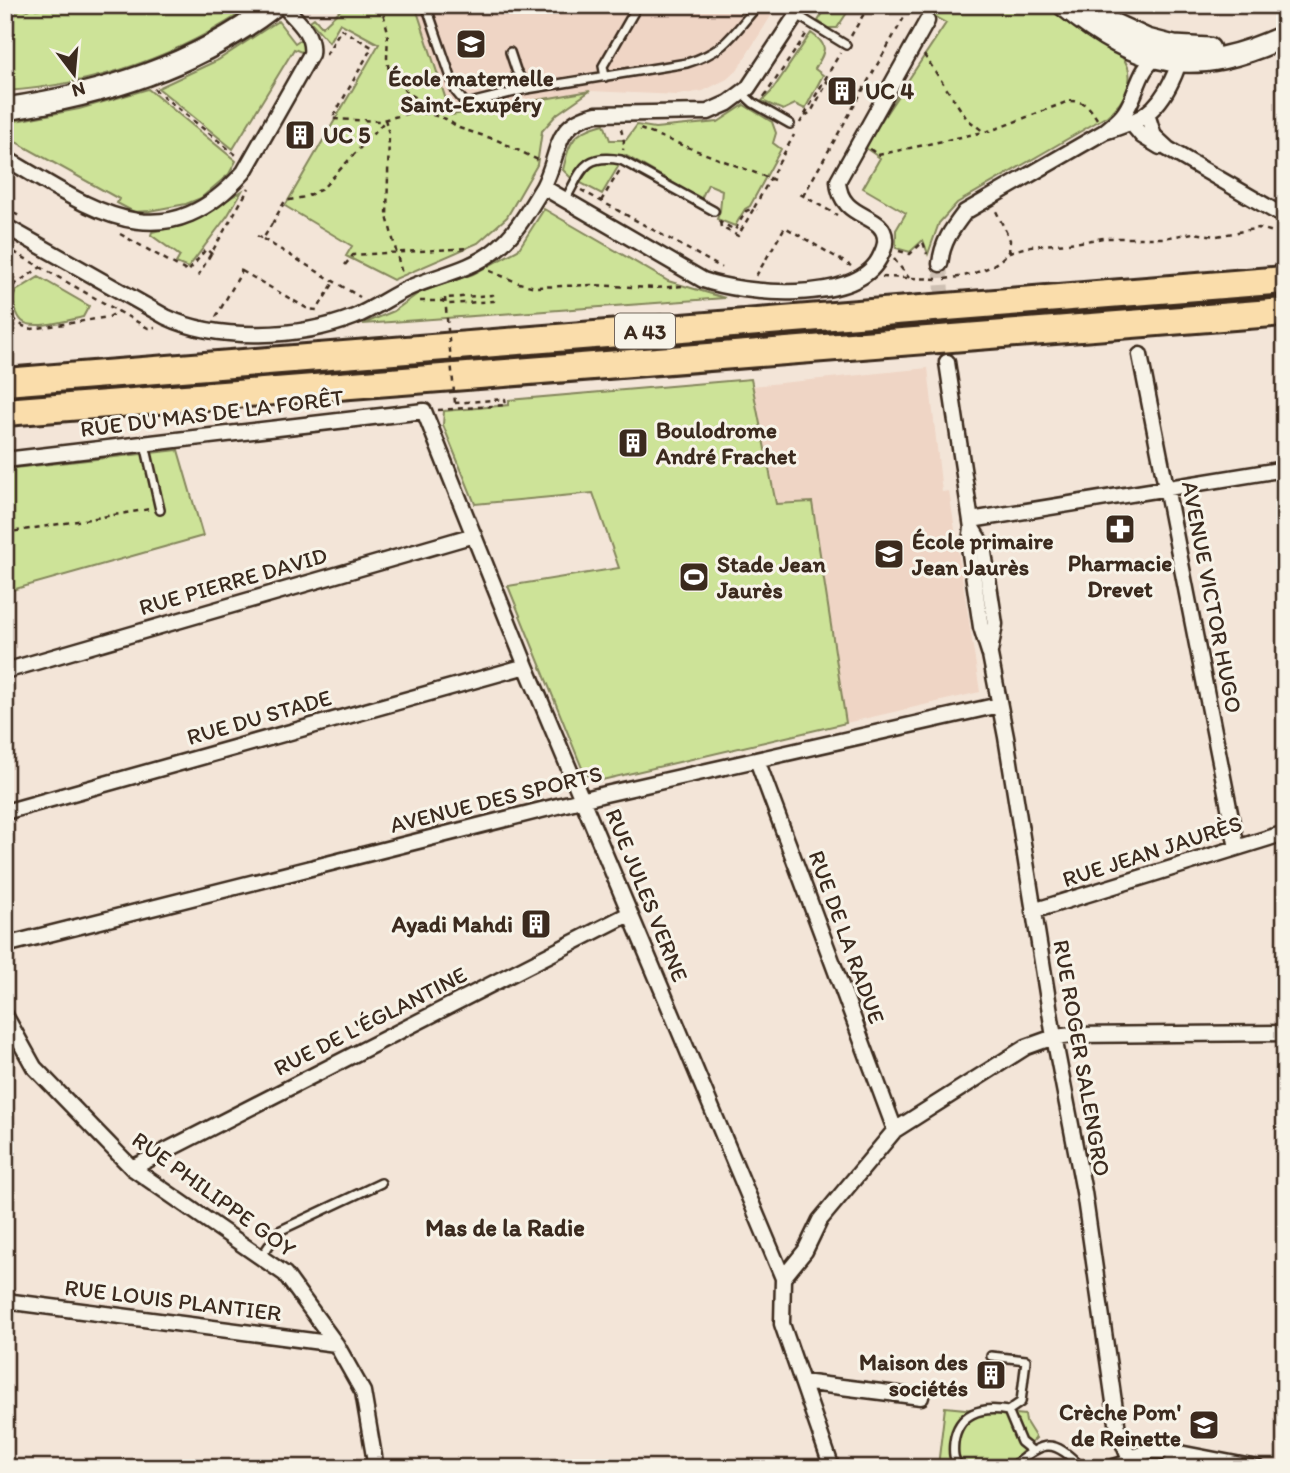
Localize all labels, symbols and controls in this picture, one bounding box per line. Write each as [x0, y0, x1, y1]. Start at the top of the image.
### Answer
school or university icon: École maternelle Saint-Exupéry [454, 27, 488, 61]
north arrow [38, 38, 108, 108]
place label: École maternelle Saint-Exupéry [388, 64, 554, 118]
building icon: UC 4 [825, 74, 859, 108]
text: N [69, 77, 88, 103]
place label: UC 4 [865, 77, 914, 105]
building icon: UC 5 [283, 118, 317, 152]
place label: UC 5 [323, 121, 370, 149]
road number: A 43 [615, 314, 675, 348]
street label: RUE DU MAS DE LA FORÊT [79, 383, 345, 443]
place label: Boulodrome André Frachet [655, 416, 797, 470]
building icon: Boulodrome André Frachet [616, 426, 650, 460]
street label: AVENUE VICTOR HUGO [1176, 479, 1248, 715]
pharmacy icon: Pharmacie Drevet [1103, 512, 1137, 546]
place label: École primaire Jean Jaurès [911, 527, 1054, 581]
school or university icon: École primaire Jean Jaurès [872, 537, 906, 571]
street label: RUE PIERRE DAVID [136, 541, 330, 621]
place label: Pharmacie Drevet [1068, 549, 1172, 603]
place label: Stade Jean Jaurès [716, 550, 827, 604]
sports icon: Stade Jean Jaurès [677, 560, 711, 594]
street label: RUE DU STADE [184, 683, 335, 751]
street label: AVENUE DES SPORTS [387, 759, 605, 839]
street label: RUE JULES VERNE [599, 804, 695, 986]
street label: RUE JEAN JAURÈS [1059, 809, 1245, 893]
street label: RUE DE LA RADUE [803, 847, 891, 1027]
building icon: Ayadi Mahdi [519, 907, 553, 941]
place label: Ayadi Mahdi [391, 910, 513, 938]
street label: RUE ROGER SALENGRO [1047, 937, 1117, 1179]
street label: RUE DE L'ÉGLANTINE [269, 960, 472, 1082]
street label: RUE PHILIPPE GOY [127, 1125, 301, 1263]
district label: Mas de la Radie [425, 1213, 585, 1242]
street label: RUE LOUIS PLANTIER [63, 1273, 284, 1327]
place label: Maison des sociétés [859, 1348, 968, 1402]
building icon: Maison des sociétés [974, 1358, 1008, 1392]
place label: Crèche Pom' de Reinette [1059, 1398, 1181, 1452]
school or university icon: Crèche Pom' de Reinette [1187, 1408, 1221, 1442]

